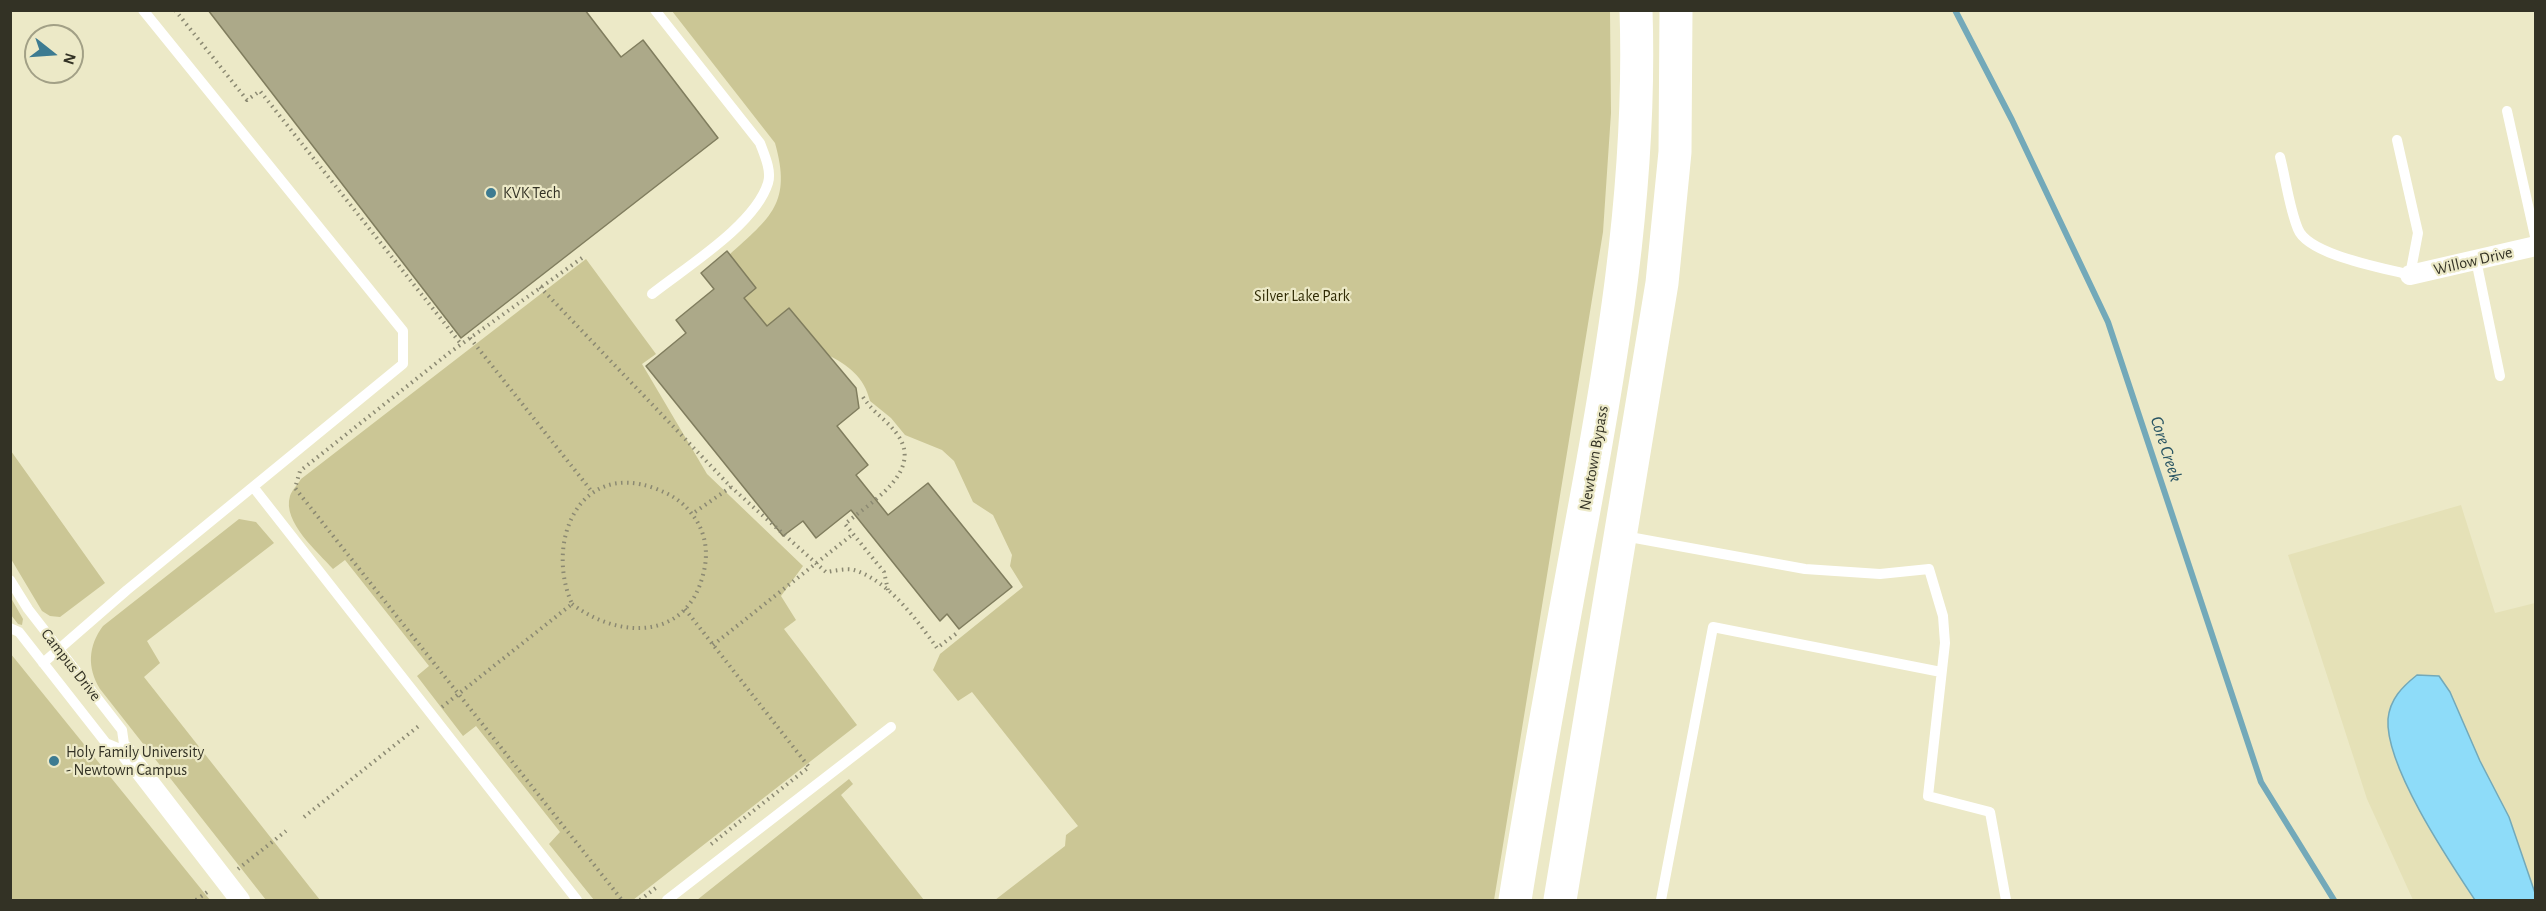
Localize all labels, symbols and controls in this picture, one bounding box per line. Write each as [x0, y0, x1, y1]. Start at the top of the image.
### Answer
north arrow [24, 24, 84, 84]
text: N [60, 51, 79, 66]
place label: KVK Tech [503, 183, 561, 203]
marker: KVK Tech [484, 186, 498, 200]
street label: Willow Drive [2432, 243, 2514, 279]
park label: Silver Lake Park [1254, 286, 1350, 306]
street label: Newtown Bypass [1575, 404, 1613, 512]
water label: Core Creek [2145, 413, 2187, 485]
street label: Campus Drive [37, 625, 105, 705]
place label: Holy Family University - Newtown Campus [66, 742, 204, 780]
marker: Holy Family University - Newtown Campus [47, 754, 61, 768]

